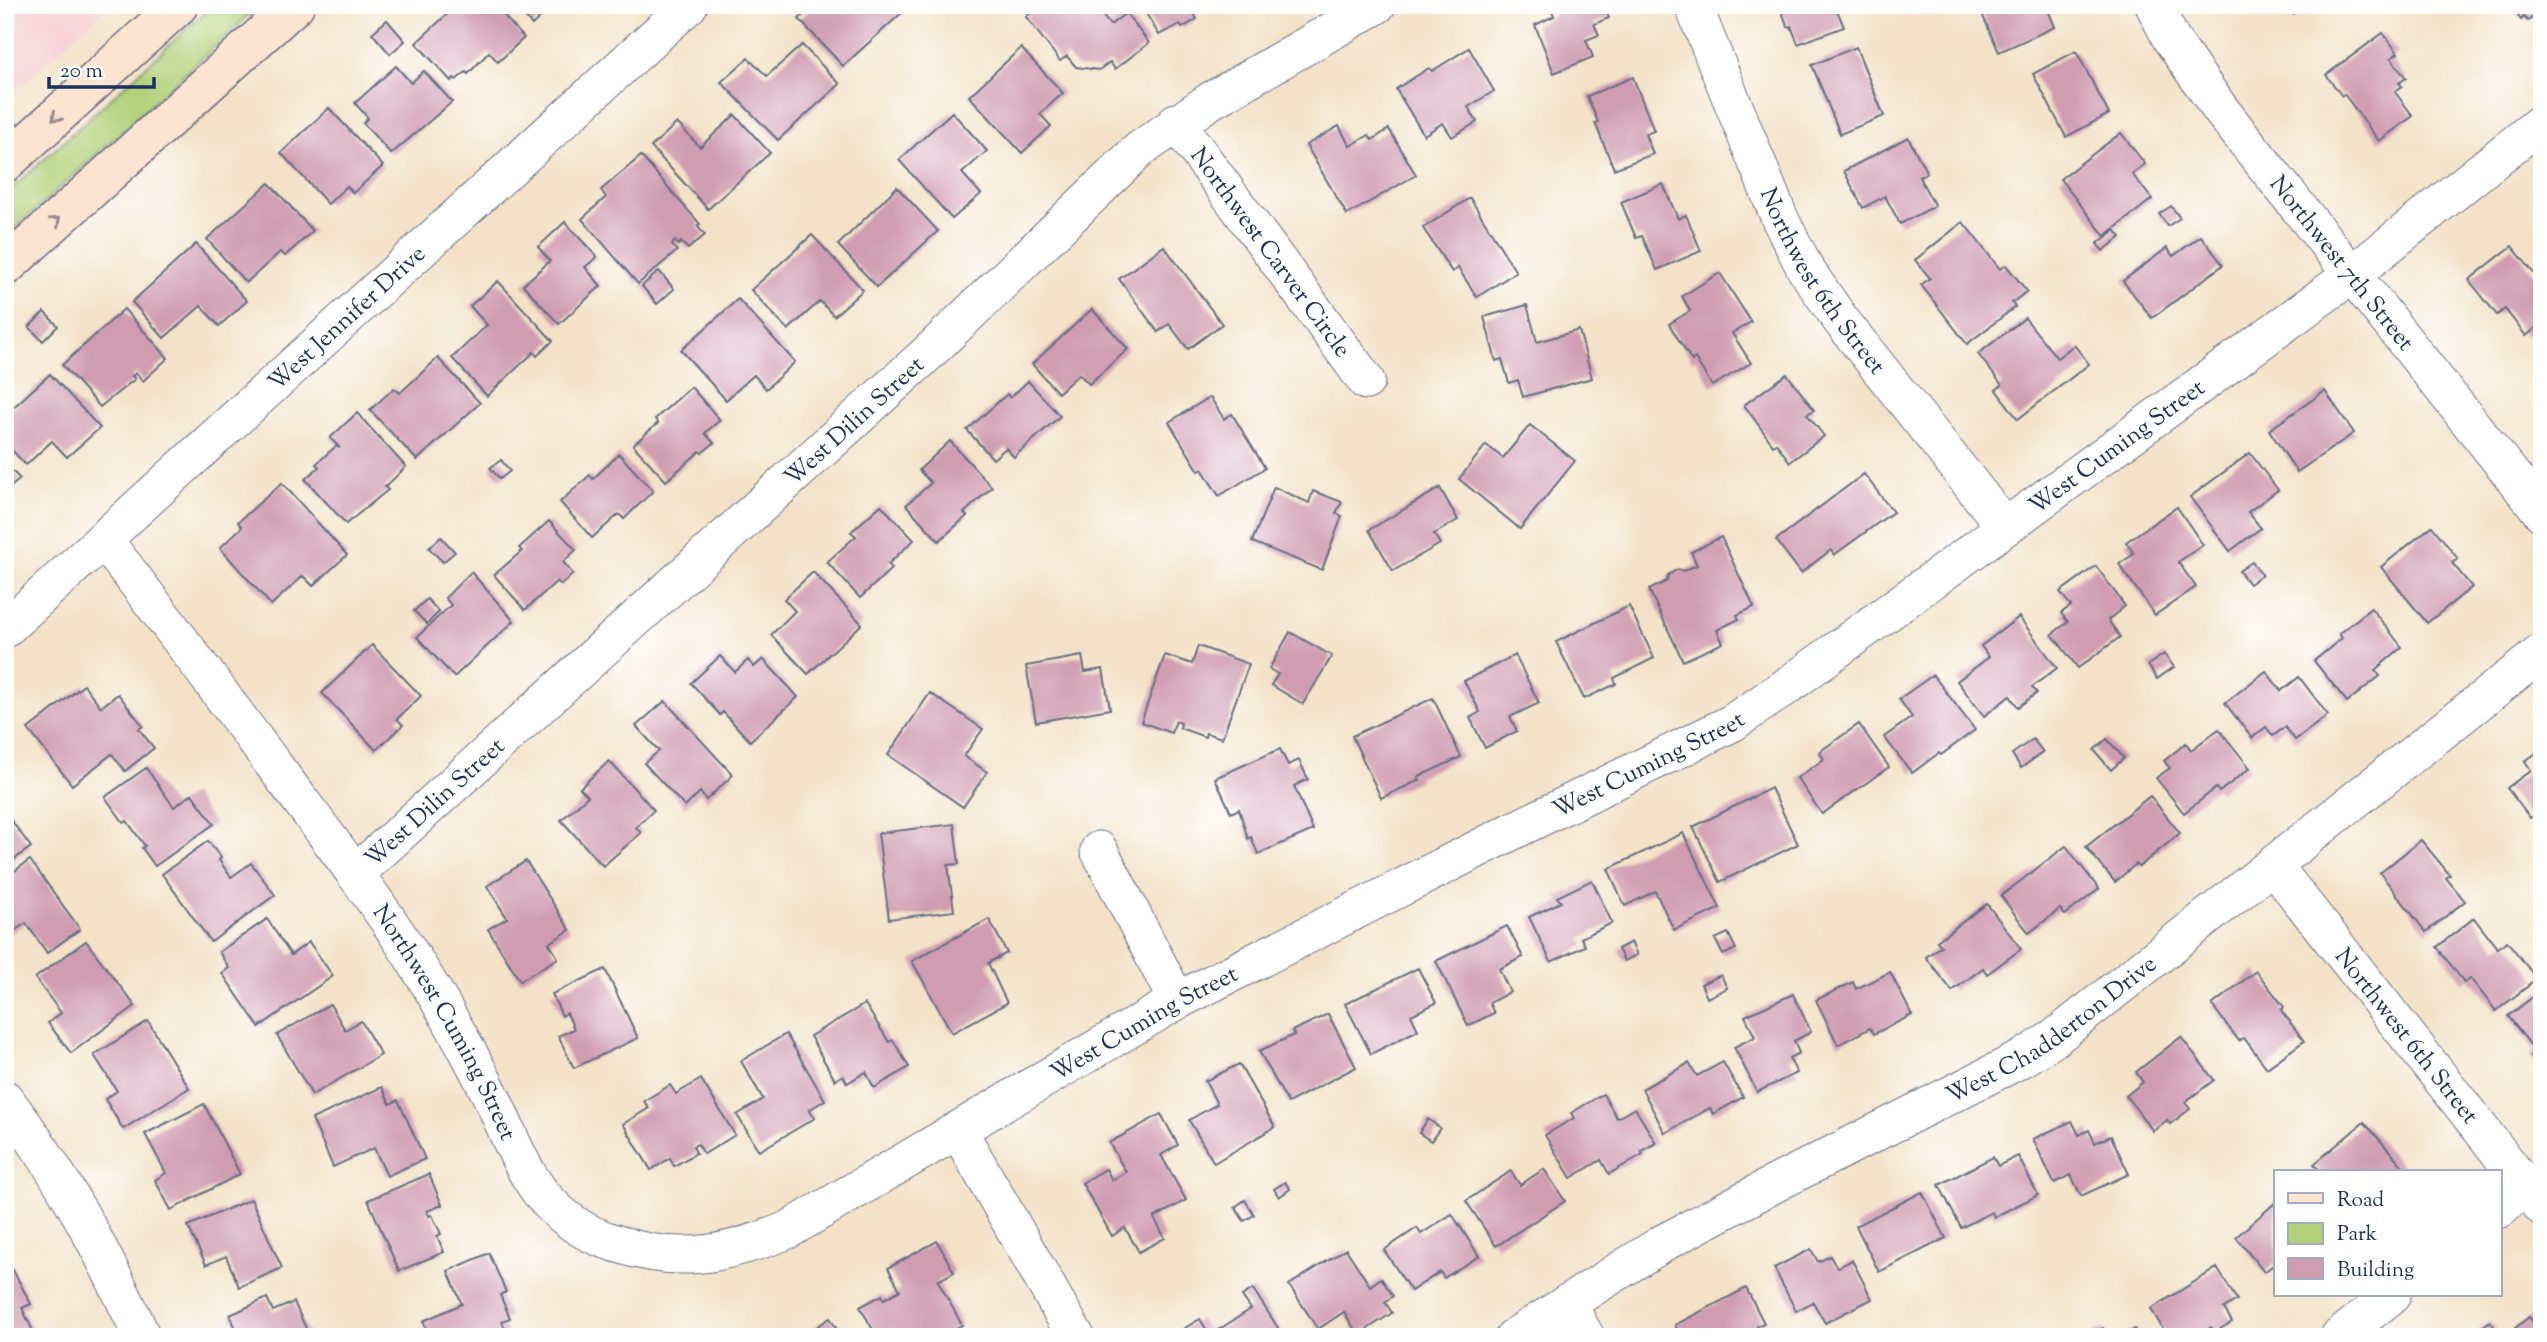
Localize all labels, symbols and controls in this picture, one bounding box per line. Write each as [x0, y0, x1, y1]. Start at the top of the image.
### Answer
scale bar [49, 46, 154, 90]
text: 20 m [60, 57, 103, 87]
one-way arrow [51, 109, 64, 121]
street label: Northwest Carver Circle [1181, 141, 1358, 365]
street label: Northwest 7th Street [2260, 169, 2421, 359]
street label: Northwest 6th Street [1750, 183, 1893, 382]
one-way arrow [48, 217, 61, 229]
street label: West Jennifer Drive [261, 238, 434, 400]
street label: West Dilin Street [777, 349, 933, 495]
street label: West Cuming Street [2022, 372, 2213, 524]
street label: West Cuming Street [1547, 704, 1753, 828]
street label: West Dilin Street [358, 731, 513, 876]
street label: Northwest Cuming Street [363, 898, 524, 1146]
street label: Northwest 6th Street [2326, 942, 2486, 1132]
street label: West Chadderton Drive [1941, 948, 2165, 1113]
street label: West Cuming Street [1045, 958, 1244, 1091]
legend [2274, 1170, 2502, 1296]
text: Road [2337, 1186, 2384, 1216]
text: Park [2337, 1220, 2378, 1250]
text: Building [2337, 1256, 2414, 1286]

